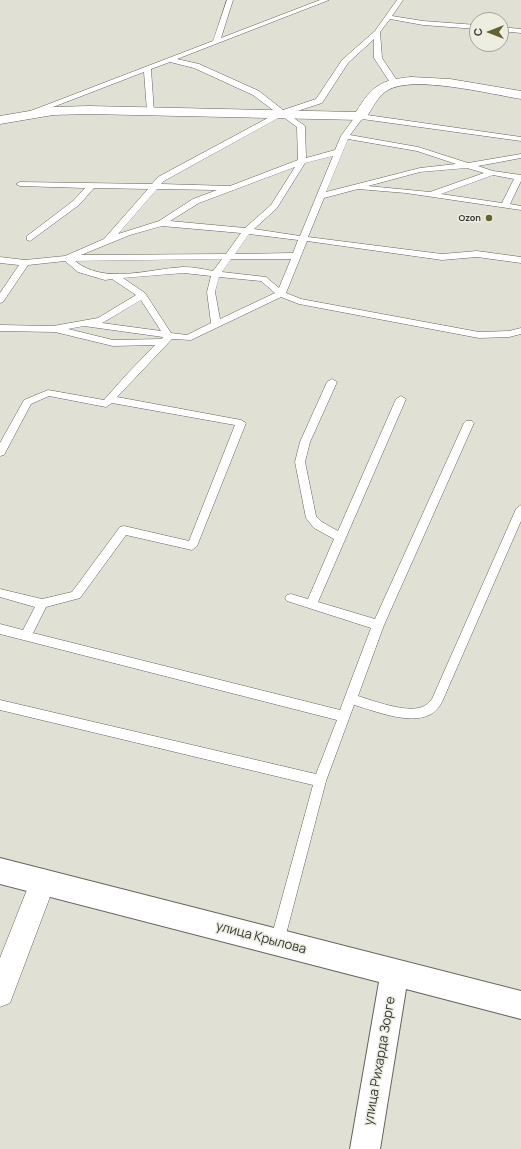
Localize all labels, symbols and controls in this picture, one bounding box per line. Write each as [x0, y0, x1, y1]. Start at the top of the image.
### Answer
north arrow [469, 12, 509, 52]
text: С [470, 28, 485, 36]
place label: Ozon [459, 213, 481, 223]
marker: Ozon [484, 213, 494, 223]
street label: улица Крылова [214, 918, 308, 958]
street label: улица Рихарда Зорге [361, 995, 399, 1127]

